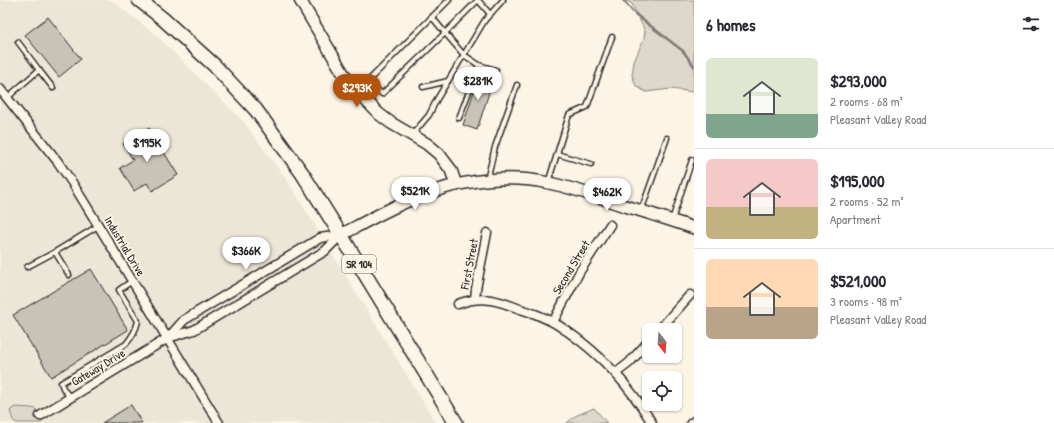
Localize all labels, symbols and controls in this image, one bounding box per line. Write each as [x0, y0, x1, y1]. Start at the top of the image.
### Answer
text: 6 homes [706, 13, 756, 36]
icon: filters [1020, 13, 1042, 35]
pin: $281K [450, 67, 506, 101]
text: $293,000 [830, 69, 887, 92]
text: $281K [463, 71, 493, 89]
pin: $293K [329, 74, 385, 108]
icon: home [738, 74, 786, 122]
text: $293K [342, 78, 372, 96]
text: 2 rooms · 68 m² [830, 92, 903, 110]
text: Pleasant Valley Road [830, 110, 926, 128]
pin: $195K [119, 129, 175, 163]
text: $195K [133, 133, 161, 151]
text: $195,000 [830, 169, 885, 192]
icon: home [738, 175, 786, 223]
pin: $521K [387, 177, 443, 211]
pin: $462K [579, 178, 635, 212]
text: $521K [400, 181, 430, 199]
text: $462K [592, 182, 622, 200]
text: 2 rooms · 52 m² [830, 192, 903, 210]
text: Apartment [830, 210, 881, 228]
street label: Industrial Drive [100, 213, 150, 279]
street label: First Street [456, 236, 482, 292]
street label: Second Street [548, 236, 594, 297]
pin: $366K [218, 237, 274, 271]
text: $366K [231, 241, 261, 259]
road number: SR 104 [342, 255, 376, 273]
text: $521,000 [830, 269, 886, 292]
icon: home [738, 275, 786, 323]
text: 3 rooms · 98 m² [830, 292, 902, 310]
text: Pleasant Valley Road [830, 310, 926, 328]
north arrow [642, 323, 682, 363]
map controls [642, 323, 682, 411]
street label: Gateway Drive [68, 344, 128, 390]
button: locate [642, 371, 682, 411]

